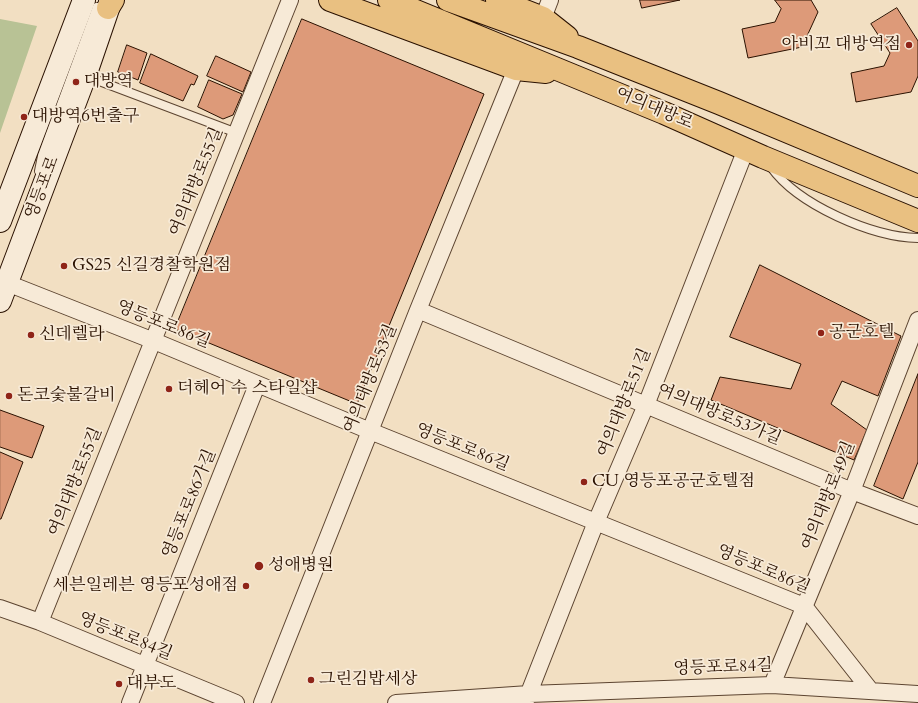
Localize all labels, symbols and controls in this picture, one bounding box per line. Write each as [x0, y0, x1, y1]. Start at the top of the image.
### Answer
place label: 아비꼬 대방역점 [781, 35, 901, 55]
marker: 아비꼬 대방역점 [904, 40, 914, 50]
place label: 대방역 [84, 72, 133, 92]
marker: 대방역 [71, 77, 81, 87]
street label: 여의대방로 [612, 84, 696, 134]
place label: 대방역6번출구 [32, 107, 139, 127]
marker: 대방역6번출구 [19, 112, 29, 122]
street label: 여의대방로55길 [166, 124, 228, 240]
street label: 영등포로 [22, 154, 64, 222]
place label: GS25 신길경찰학원점 [72, 256, 231, 276]
marker: GS25 신길경찰학원점 [59, 261, 69, 271]
street label: 영등포로86길 [113, 297, 213, 353]
street label: 여의대방로53길 [340, 321, 402, 437]
place label: 공군호텔 [829, 323, 895, 343]
place label: 신데렐라 [39, 325, 105, 345]
marker: 공군호텔 [816, 328, 826, 338]
marker: 신데렐라 [26, 330, 36, 340]
street label: 여의대방로51길 [594, 345, 656, 461]
place label: 더헤어 수 스타일샵 [177, 379, 318, 399]
street label: 여의대방로53가길 [654, 380, 784, 450]
marker: 더헤어 수 스타일샵 [164, 384, 174, 394]
place label: 돈코숯불갈비 [17, 386, 116, 406]
marker: 돈코숯불갈비 [4, 391, 14, 401]
street label: 영등포로86길 [412, 420, 512, 476]
street label: 여의대방로55길 [45, 424, 107, 540]
street label: 여의대방로49길 [798, 438, 860, 554]
street label: 영등포로86가길 [159, 446, 221, 562]
place label: CU 영등포공군호텔점 [592, 472, 755, 492]
marker: CU 영등포공군호텔점 [579, 477, 589, 487]
street label: 영등포로86길 [713, 541, 813, 599]
place label: 성애병원 [268, 556, 334, 576]
marker: 성애병원 [253, 560, 265, 572]
place label: 세븐일레븐 영등포성애점 [53, 576, 238, 596]
marker: 세븐일레븐 영등포성애점 [241, 581, 251, 591]
street label: 영등포로84길 [75, 609, 175, 665]
street label: 영등포로84길 [673, 656, 773, 680]
place label: 그린김밥세상 [319, 670, 418, 690]
place label: 대부도 [127, 674, 176, 694]
marker: 그린김밥세상 [306, 675, 316, 685]
marker: 대부도 [114, 679, 124, 689]

